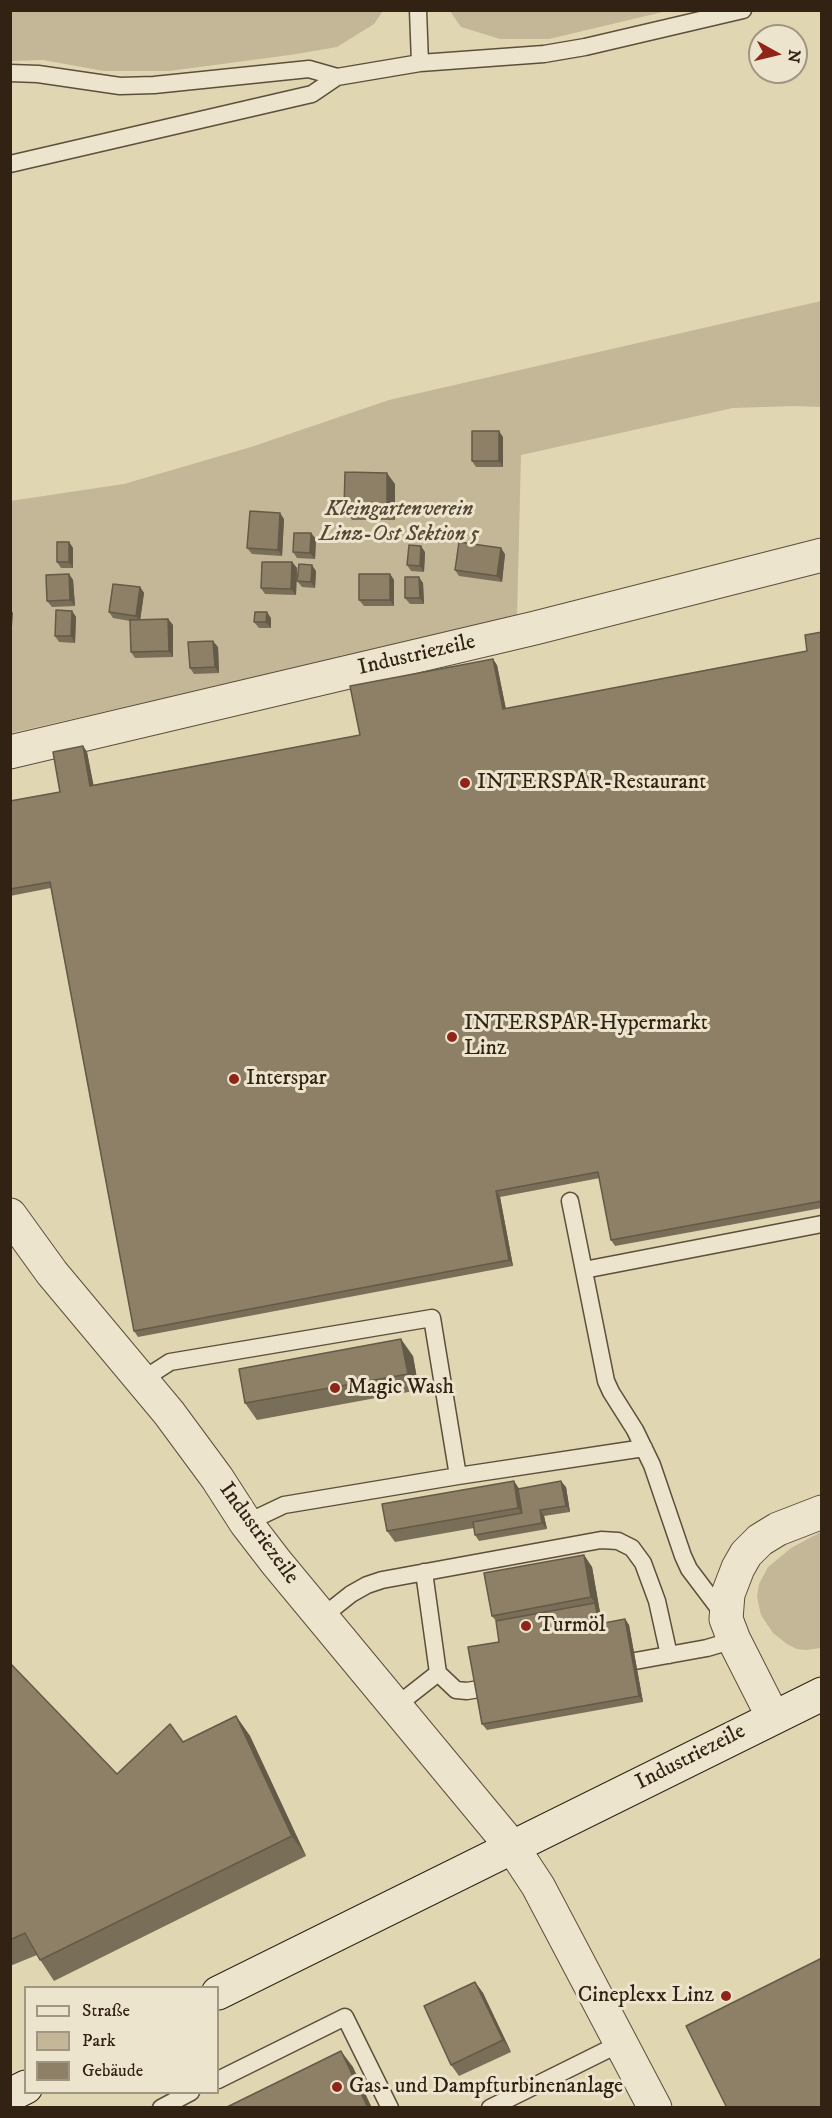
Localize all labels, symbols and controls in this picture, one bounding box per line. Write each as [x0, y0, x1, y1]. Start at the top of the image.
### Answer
north arrow [748, 24, 808, 84]
text: N [783, 48, 805, 64]
park label: Kleingartenverein Linz-Ost Sektion 5 [319, 497, 479, 548]
street label: Industriezeile [356, 630, 478, 682]
place label: INTERSPAR-Restaurant [477, 770, 706, 796]
marker: INTERSPAR-Restaurant [458, 776, 472, 790]
place label: INTERSPAR-Hypermarkt Linz [464, 1011, 708, 1062]
marker: INTERSPAR-Hypermarkt Linz [445, 1030, 459, 1044]
place label: Interspar [246, 1066, 327, 1092]
marker: Interspar [227, 1072, 241, 1086]
place label: Magic Wash [347, 1375, 454, 1401]
marker: Magic Wash [328, 1381, 342, 1395]
street label: Industriezeile [212, 1478, 304, 1590]
place label: Turmöl [538, 1613, 606, 1639]
marker: Turmöl [519, 1619, 533, 1633]
street label: Industriezeile [632, 1719, 750, 1797]
place label: Cineplexx Linz [578, 1983, 714, 2009]
legend [24, 1986, 219, 2094]
marker: Cineplexx Linz [719, 1989, 733, 2003]
text: Straße [82, 2000, 130, 2022]
text: Park [82, 2030, 116, 2052]
text: Gebäude [82, 2060, 143, 2082]
place label: Gas- und Dampfturbinenanlage [349, 2074, 623, 2100]
marker: Gas- und Dampfturbinenanlage [330, 2080, 344, 2094]

